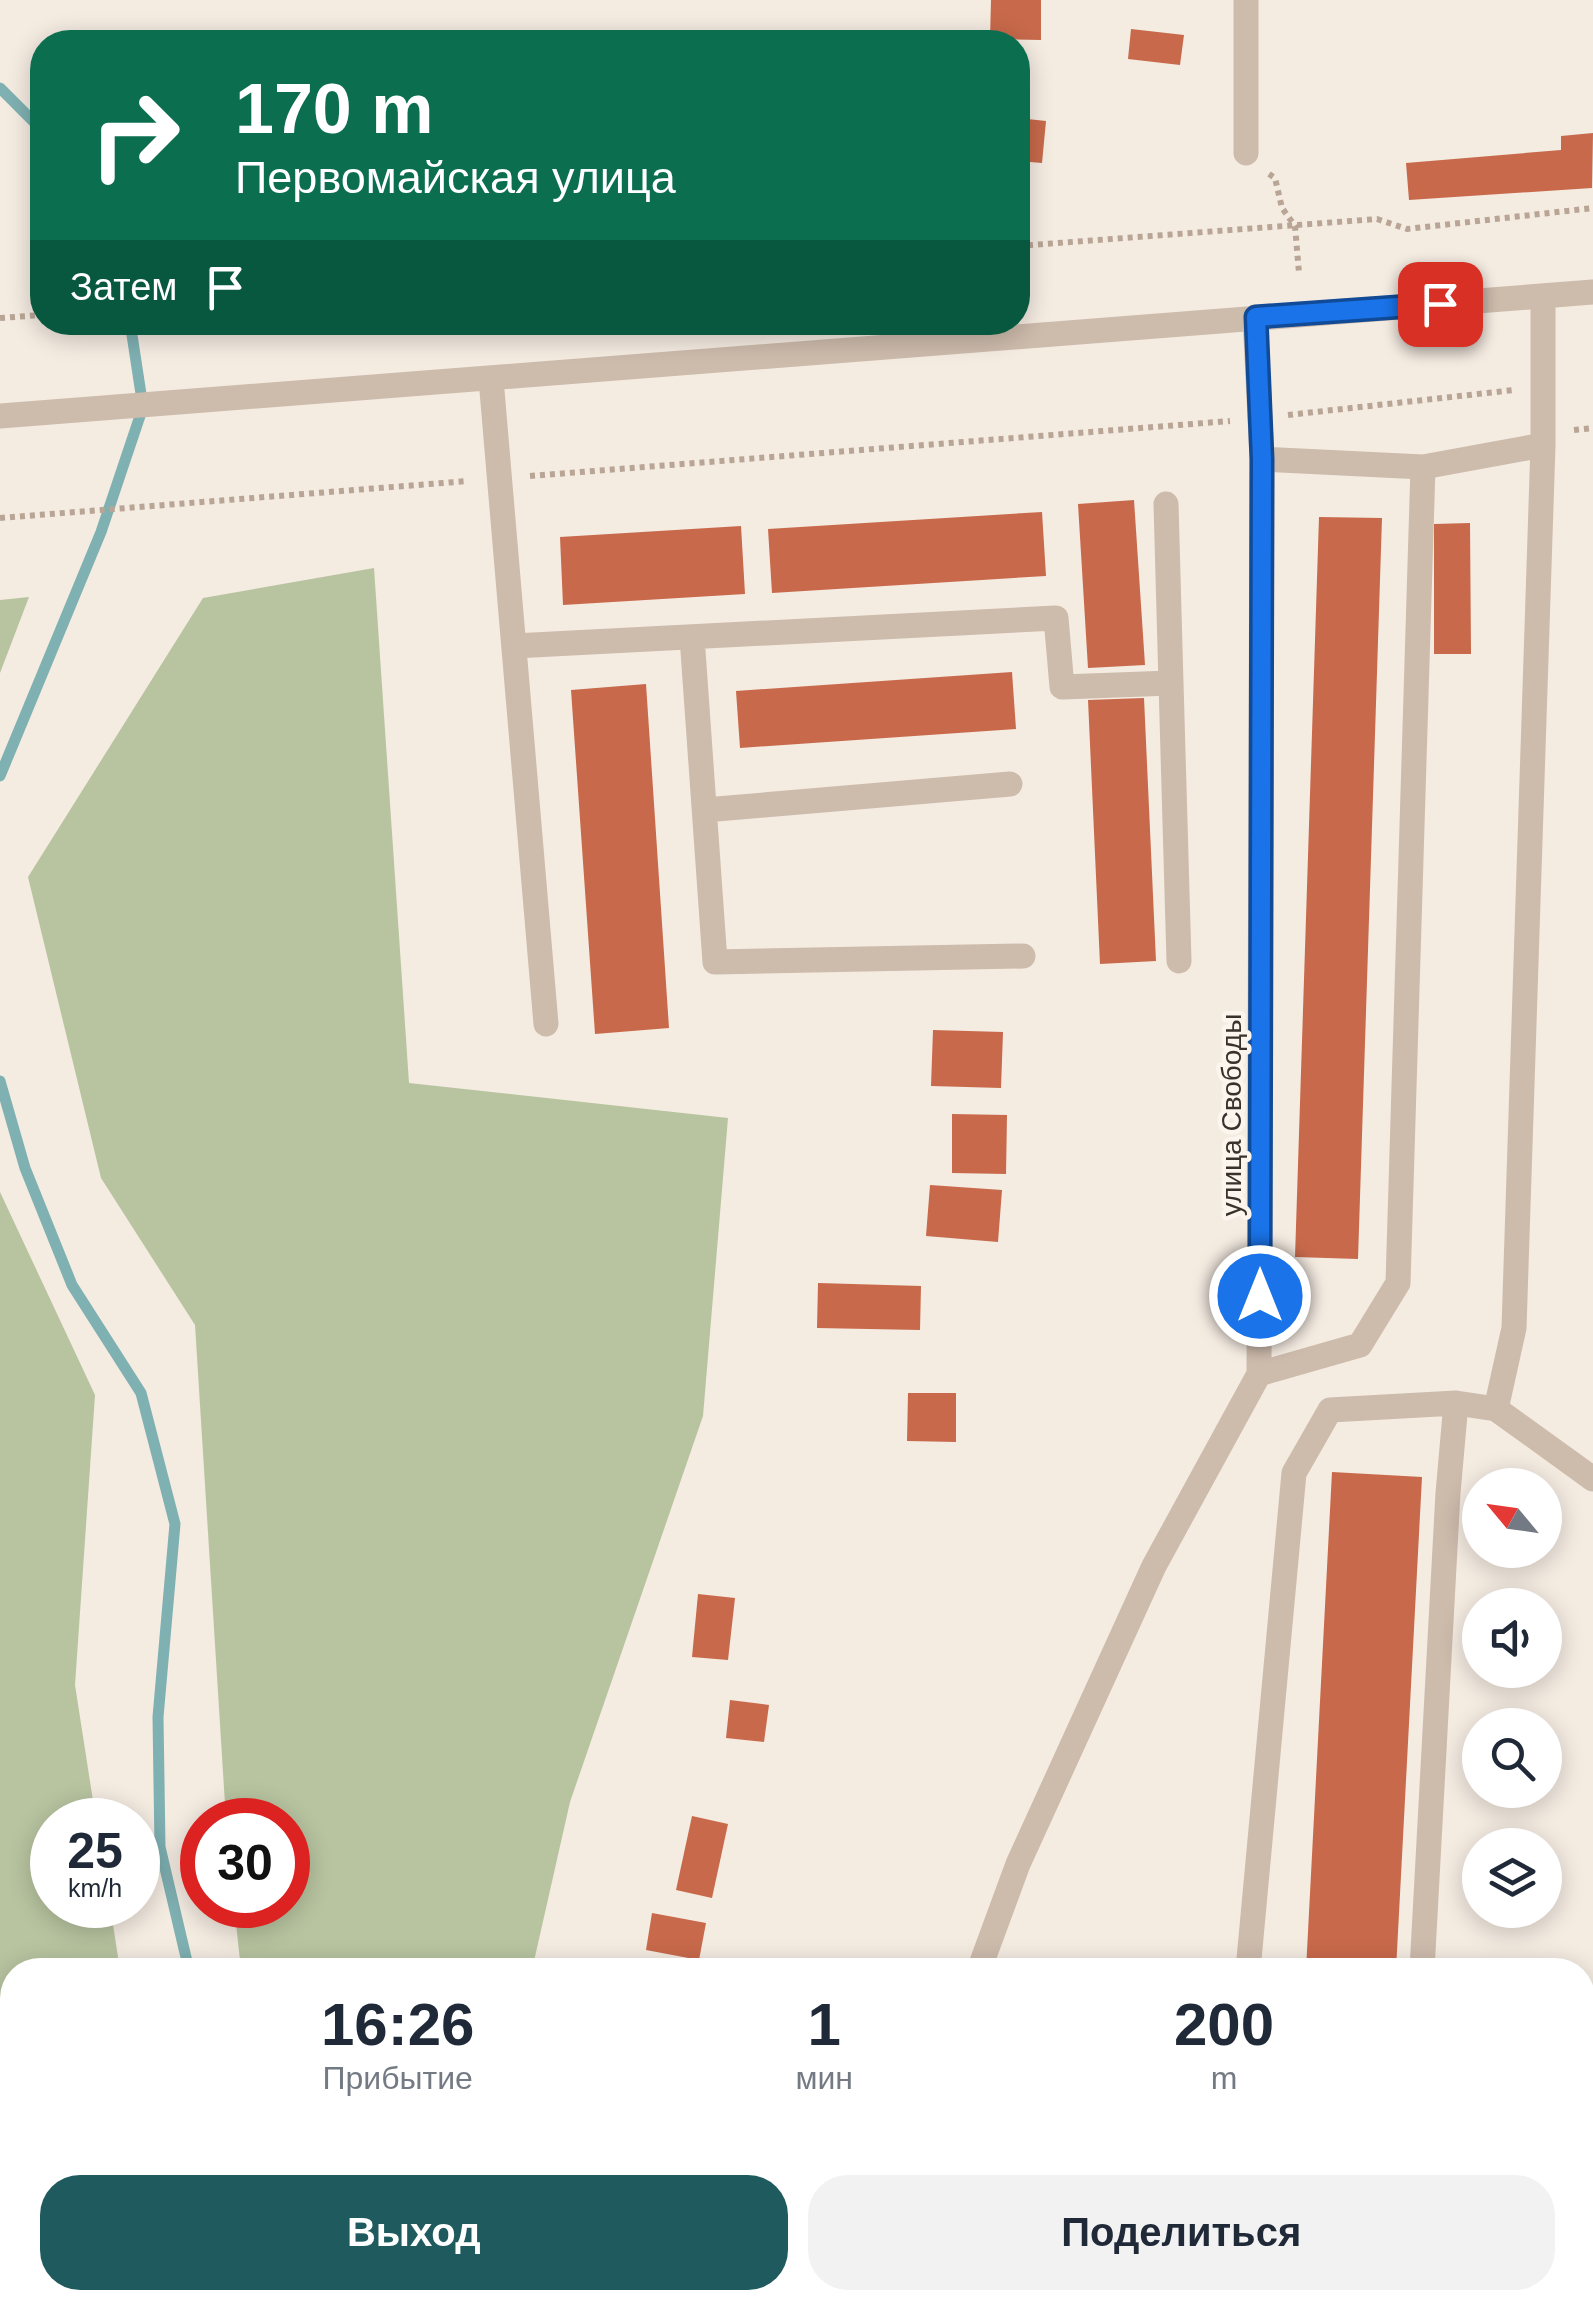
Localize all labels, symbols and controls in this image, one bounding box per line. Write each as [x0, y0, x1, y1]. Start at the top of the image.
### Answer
icon: right [70, 70, 200, 200]
text: 170 m [235, 70, 433, 148]
text: Первомайская улица [235, 152, 676, 203]
icon: arrive [198, 260, 253, 315]
pin [1398, 262, 1483, 347]
text: Затем [70, 266, 178, 308]
icon: arrive [1413, 277, 1468, 332]
street label: улица Свободы [1216, 1014, 1247, 1216]
position arrow [1208, 1244, 1312, 1348]
north arrow [1462, 1468, 1562, 1568]
map controls [1462, 1468, 1562, 1928]
button: sound [1462, 1588, 1562, 1688]
button: search [1462, 1708, 1562, 1808]
speed limit sign: 30 [180, 1798, 310, 1928]
text: 25 [67, 1823, 123, 1879]
button: layers [1462, 1828, 1562, 1928]
text: km/h [68, 1874, 122, 1902]
text: 16:26 [321, 1991, 474, 2058]
text: 1 [807, 1991, 841, 2058]
text: 200 [1174, 1991, 1274, 2058]
text: Прибытие [323, 2060, 473, 2096]
text: мин [795, 2060, 853, 2096]
text: m [1211, 2060, 1237, 2096]
button: Выход [40, 2175, 788, 2290]
button: Поделиться [808, 2175, 1555, 2290]

